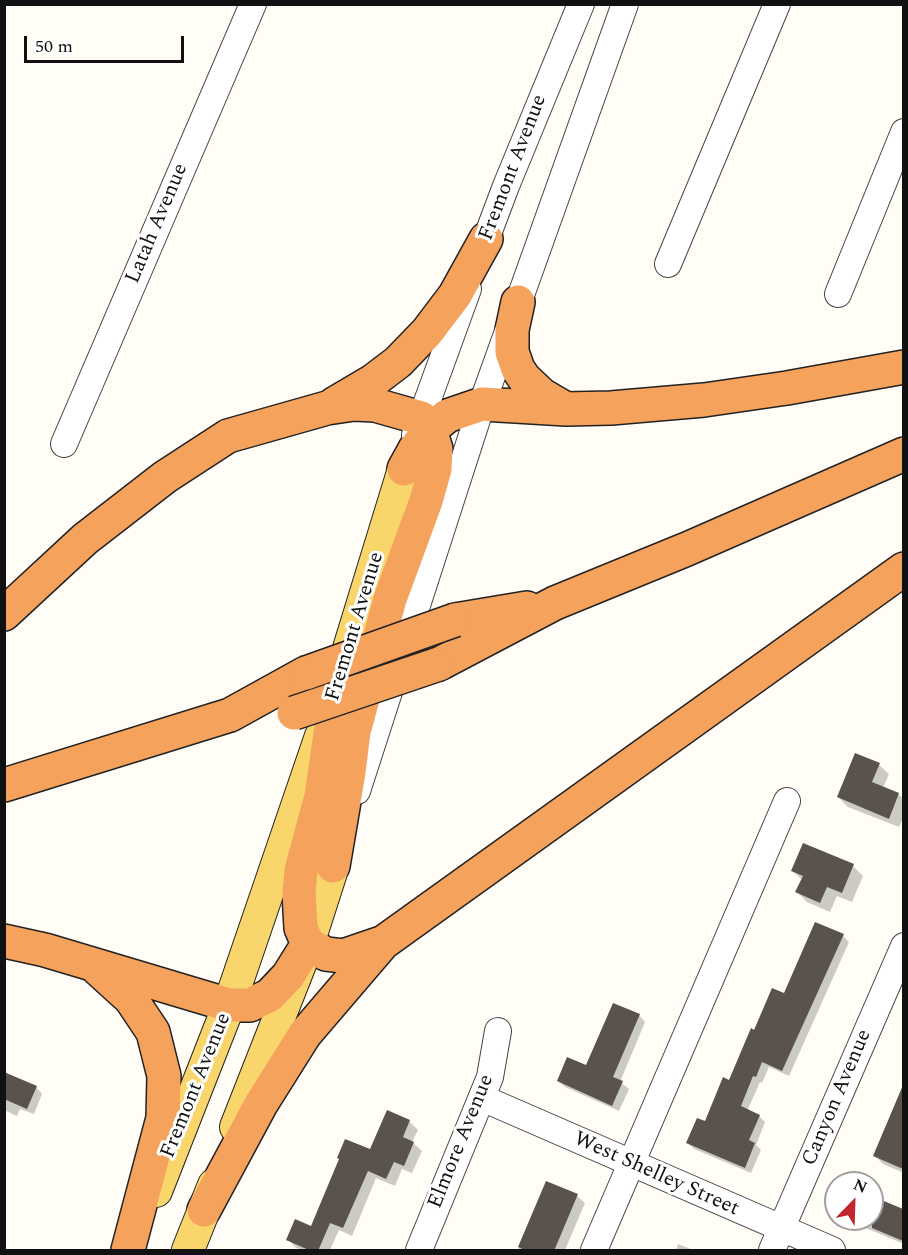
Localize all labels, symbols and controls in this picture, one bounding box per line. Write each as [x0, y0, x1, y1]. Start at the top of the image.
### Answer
scale bar [27, 24, 188, 62]
text: 50 m [35, 33, 73, 60]
street label: Fremont Avenue [475, 91, 553, 245]
street label: Latah Avenue [121, 160, 195, 288]
street label: Fremont Avenue [321, 549, 391, 705]
street label: Fremont Avenue [156, 1010, 238, 1162]
street label: Canyon Avenue [798, 1026, 878, 1170]
street label: Elmore Avenue [424, 1071, 500, 1213]
street label: West Shelley Street [569, 1127, 743, 1223]
north arrow [824, 1171, 884, 1231]
text: N [850, 1173, 871, 1200]

